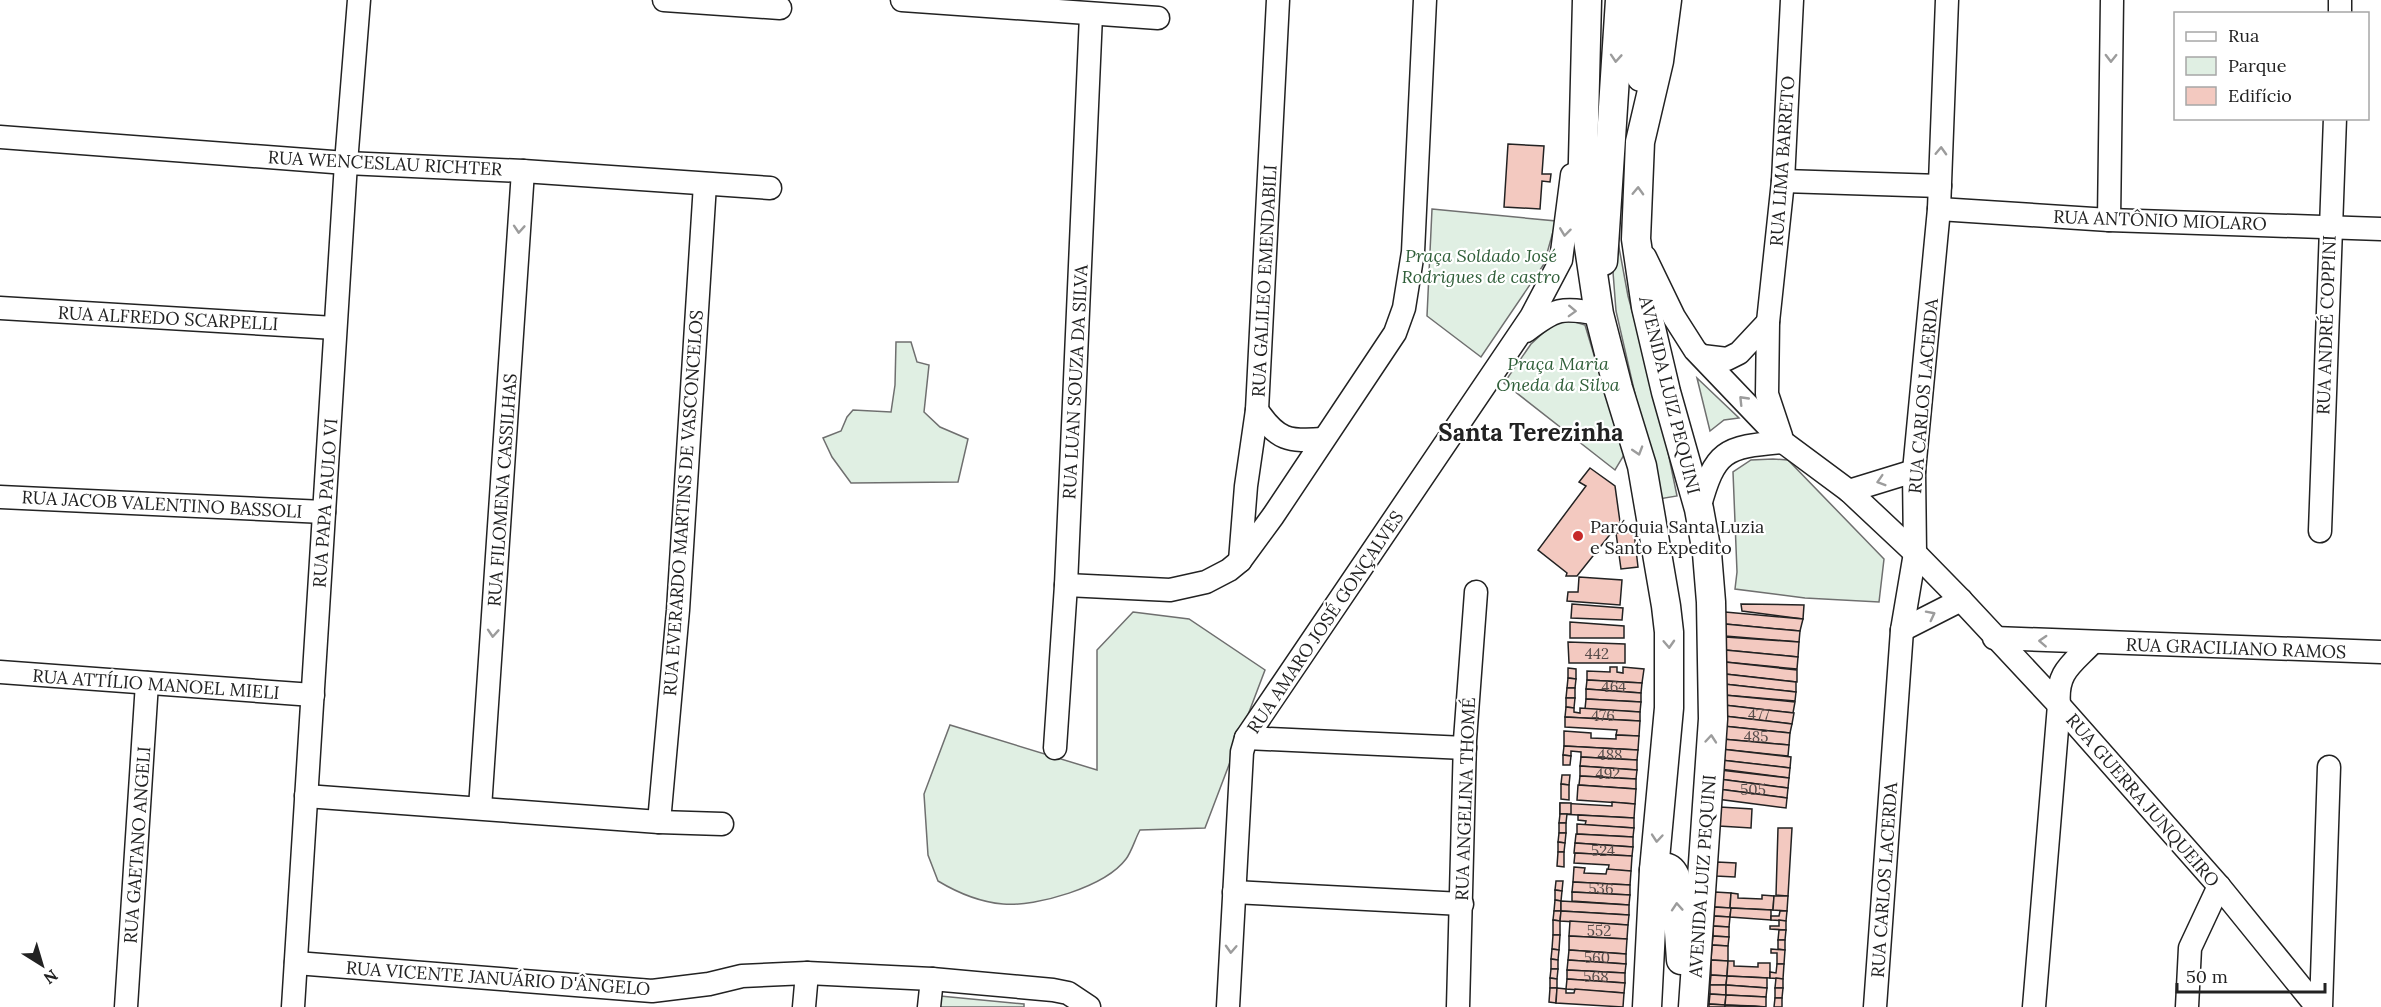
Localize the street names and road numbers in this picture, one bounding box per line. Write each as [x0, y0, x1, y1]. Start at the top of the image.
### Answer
street label: RUA LIMA BARRETO [1765, 75, 1799, 247]
street label: RUA WENCESLAU RICHTER [267, 145, 503, 181]
street label: RUA GALILEO EMENDABILI [1246, 164, 1282, 398]
street label: RUA ANTÔNIO MIOLARO [2053, 205, 2267, 235]
street label: RUA ANDRÉ COPPINI [2311, 235, 2341, 415]
street label: RUA LUAN SOUZA DA SILVA [1057, 263, 1093, 500]
street label: AVENIDA LUIZ PEQUINI [1634, 293, 1706, 496]
street label: RUA CARLOS LACERDA [1903, 297, 1943, 495]
street label: RUA ALFREDO SCARPELLI [57, 301, 279, 335]
street label: RUA EVERARDO MARTINS DE VASCONCELOS [658, 309, 708, 697]
street label: RUA FILOMENA CASSILHAS [482, 373, 522, 607]
street label: RUA PAPA PAULO VI [308, 418, 342, 588]
street label: RUA JACOB VALENTINO BASSOLI [21, 485, 303, 523]
street label: RUA AMARO JOSÉ GONÇALVES [1242, 506, 1408, 738]
street label: RUA GRACILIANO RAMOS [2125, 633, 2347, 663]
street label: RUA ATTÍLIO MANOEL MIELI [32, 664, 280, 704]
street label: RUA ANGELINA THOMÉ [1450, 697, 1480, 901]
street label: RUA GUERRA JUNQUEIRO [2061, 708, 2225, 892]
street label: RUA GAETANO ANGELI [119, 746, 155, 944]
street label: AVENIDA LUIZ PEQUINI [1683, 774, 1721, 979]
street label: RUA CARLOS LACERDA [1866, 781, 1902, 979]
street label: RUA VICENTE JANUÁRIO D'ÂNGELO [345, 956, 651, 1000]

